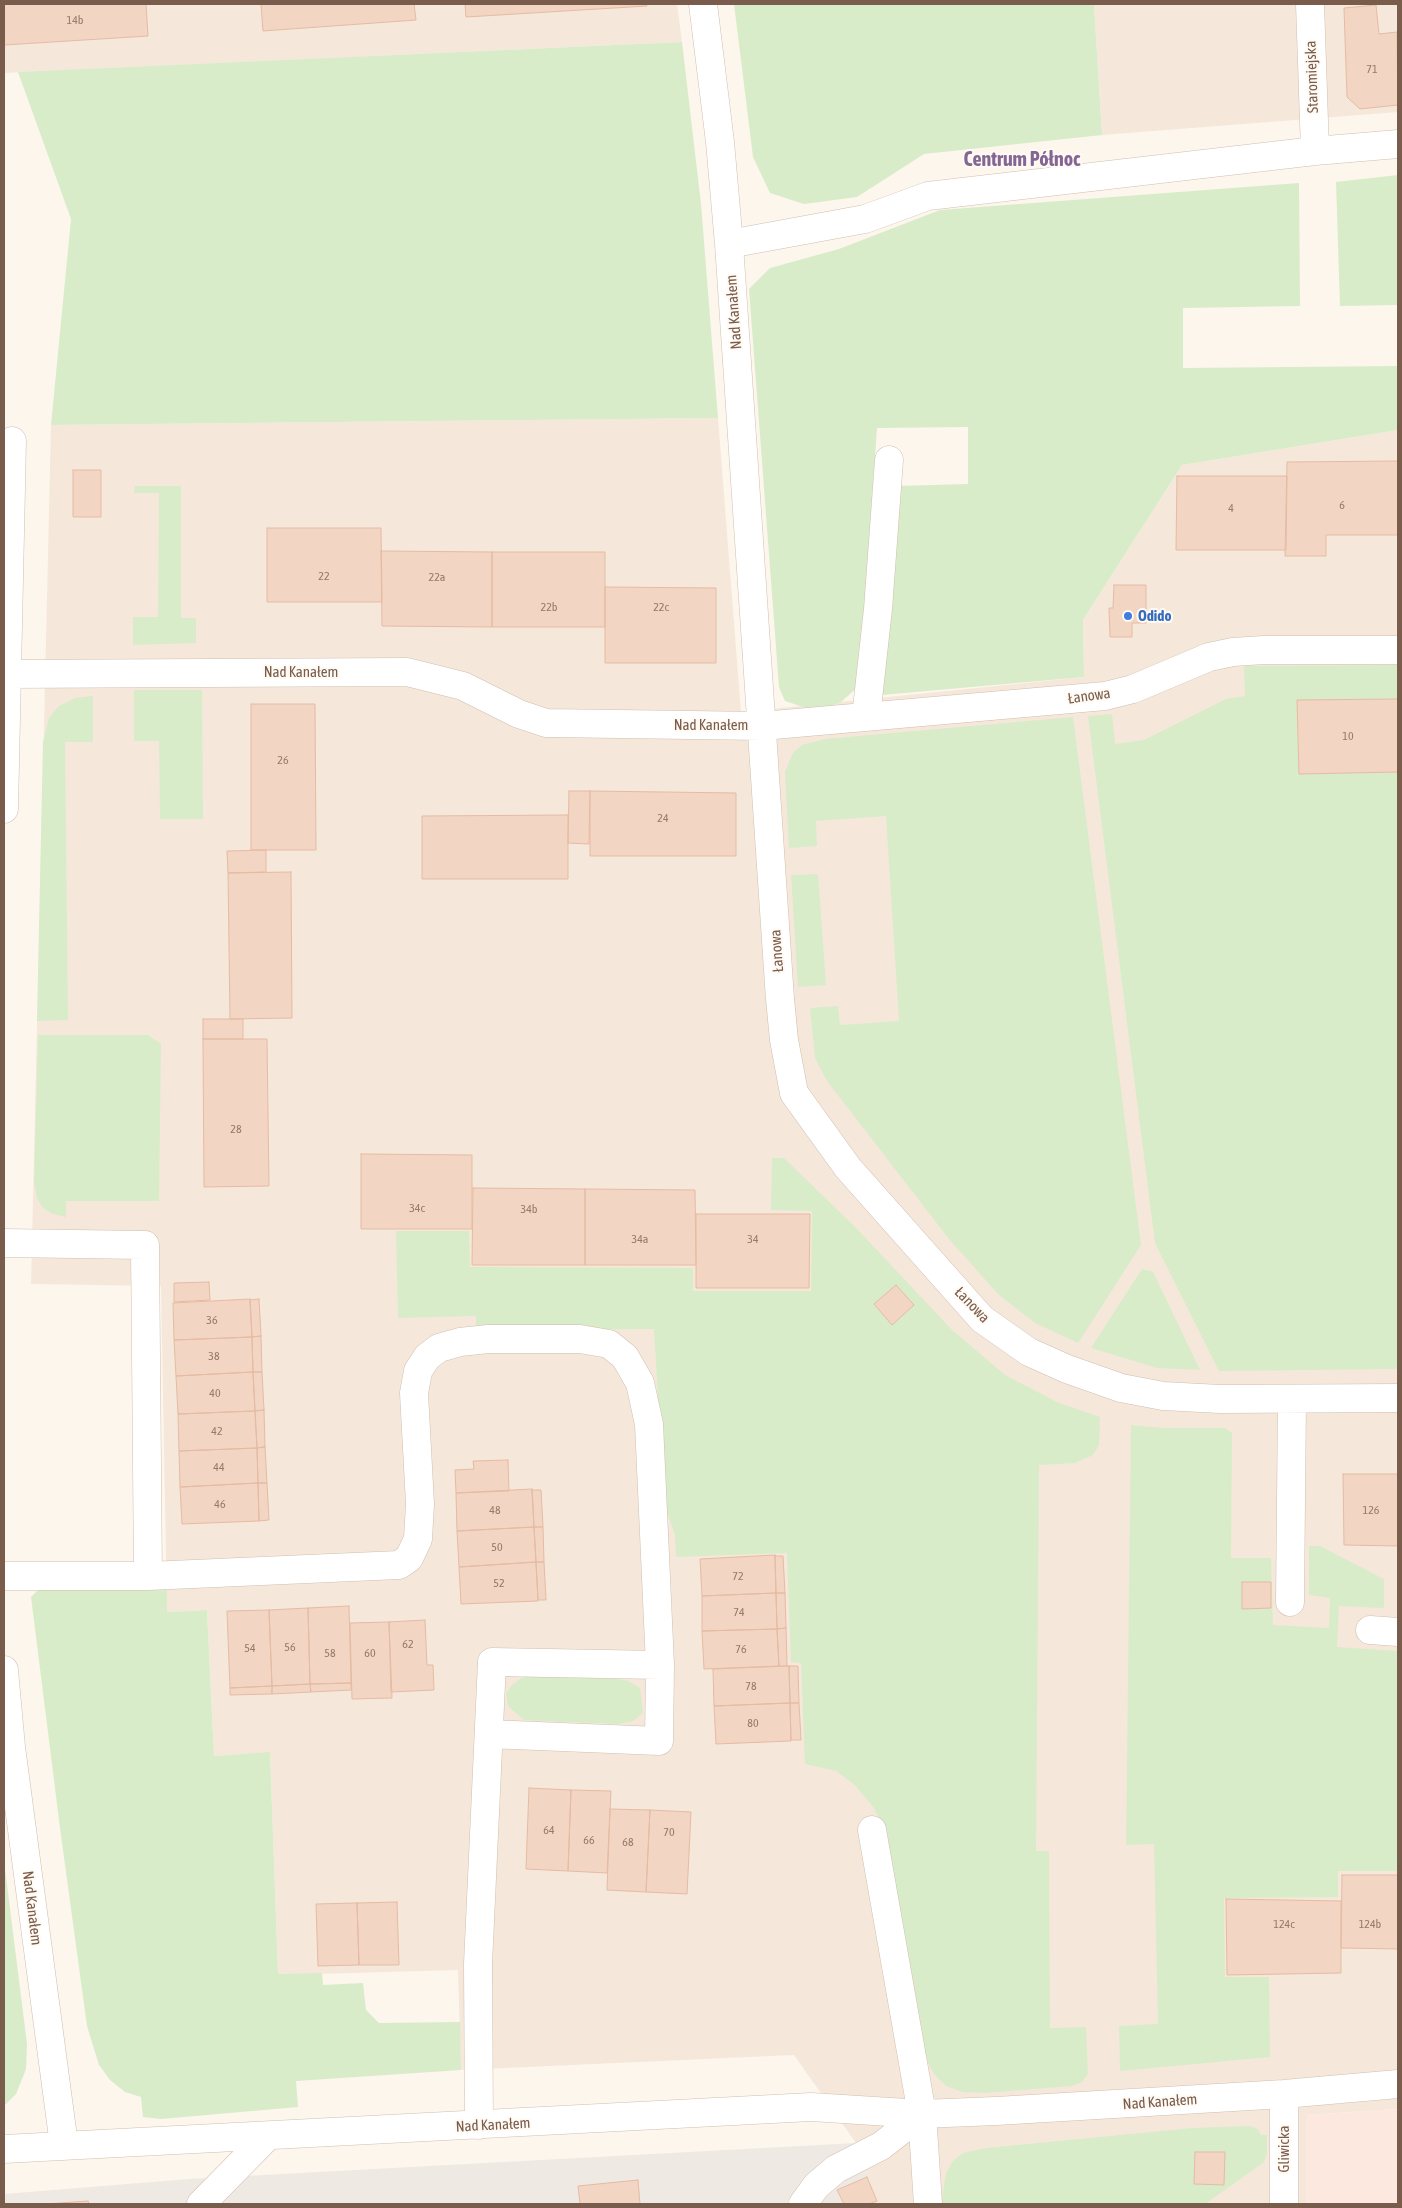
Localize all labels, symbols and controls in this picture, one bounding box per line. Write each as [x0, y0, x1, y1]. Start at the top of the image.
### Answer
house number: 14b [67, 13, 83, 27]
street label: Staromiejska [1302, 40, 1322, 114]
house number: 71 [1366, 62, 1378, 76]
district label: Centrum Północ [963, 148, 1081, 172]
street label: Nad Kanałem [722, 274, 746, 350]
house number: 6 [1339, 498, 1345, 512]
house number: 4 [1228, 501, 1234, 515]
house number: 22 [318, 569, 330, 583]
house number: 22a [429, 570, 445, 584]
house number: 22b [541, 600, 557, 614]
house number: 22c [653, 600, 669, 614]
place label: Odido [1138, 607, 1171, 625]
marker: Odido [1122, 610, 1134, 622]
street label: Nad Kanałem [264, 663, 338, 681]
street label: Łanowa [1067, 684, 1111, 708]
street label: Nad Kanałem [674, 716, 748, 734]
house number: 10 [1342, 729, 1354, 743]
house number: 26 [277, 753, 289, 767]
house number: 24 [657, 811, 669, 825]
street label: Łanowa [767, 929, 787, 973]
house number: 28 [230, 1122, 242, 1136]
house number: 34c [409, 1201, 425, 1215]
house number: 34b [521, 1202, 537, 1216]
house number: 34a [632, 1232, 648, 1246]
house number: 34 [747, 1232, 759, 1246]
street label: Łanowa [951, 1283, 993, 1327]
house number: 36 [206, 1313, 218, 1327]
house number: 38 [208, 1349, 220, 1363]
house number: 40 [209, 1386, 221, 1400]
house number: 42 [211, 1424, 223, 1438]
house number: 44 [213, 1460, 225, 1474]
house number: 46 [214, 1497, 226, 1511]
house number: 48 [489, 1503, 501, 1517]
house number: 126 [1363, 1503, 1379, 1517]
house number: 50 [491, 1540, 503, 1554]
house number: 72 [732, 1569, 744, 1583]
house number: 52 [493, 1576, 505, 1590]
house number: 74 [733, 1605, 745, 1619]
house number: 62 [402, 1637, 414, 1651]
house number: 56 [284, 1640, 296, 1654]
house number: 54 [244, 1641, 256, 1655]
house number: 76 [735, 1642, 747, 1656]
house number: 58 [324, 1646, 336, 1660]
house number: 60 [364, 1646, 376, 1660]
house number: 78 [745, 1679, 757, 1693]
house number: 80 [747, 1716, 759, 1730]
house number: 64 [543, 1823, 555, 1837]
house number: 70 [663, 1825, 675, 1839]
house number: 66 [583, 1833, 595, 1847]
house number: 68 [622, 1835, 634, 1849]
street label: Nad Kanałem [19, 1870, 45, 1946]
house number: 124c [1273, 1917, 1295, 1931]
house number: 124b [1359, 1917, 1381, 1931]
street label: Nad Kanałem [1122, 2090, 1198, 2114]
street label: Nad Kanałem [455, 2114, 531, 2136]
street label: Gliwicka [1275, 2126, 1293, 2172]

